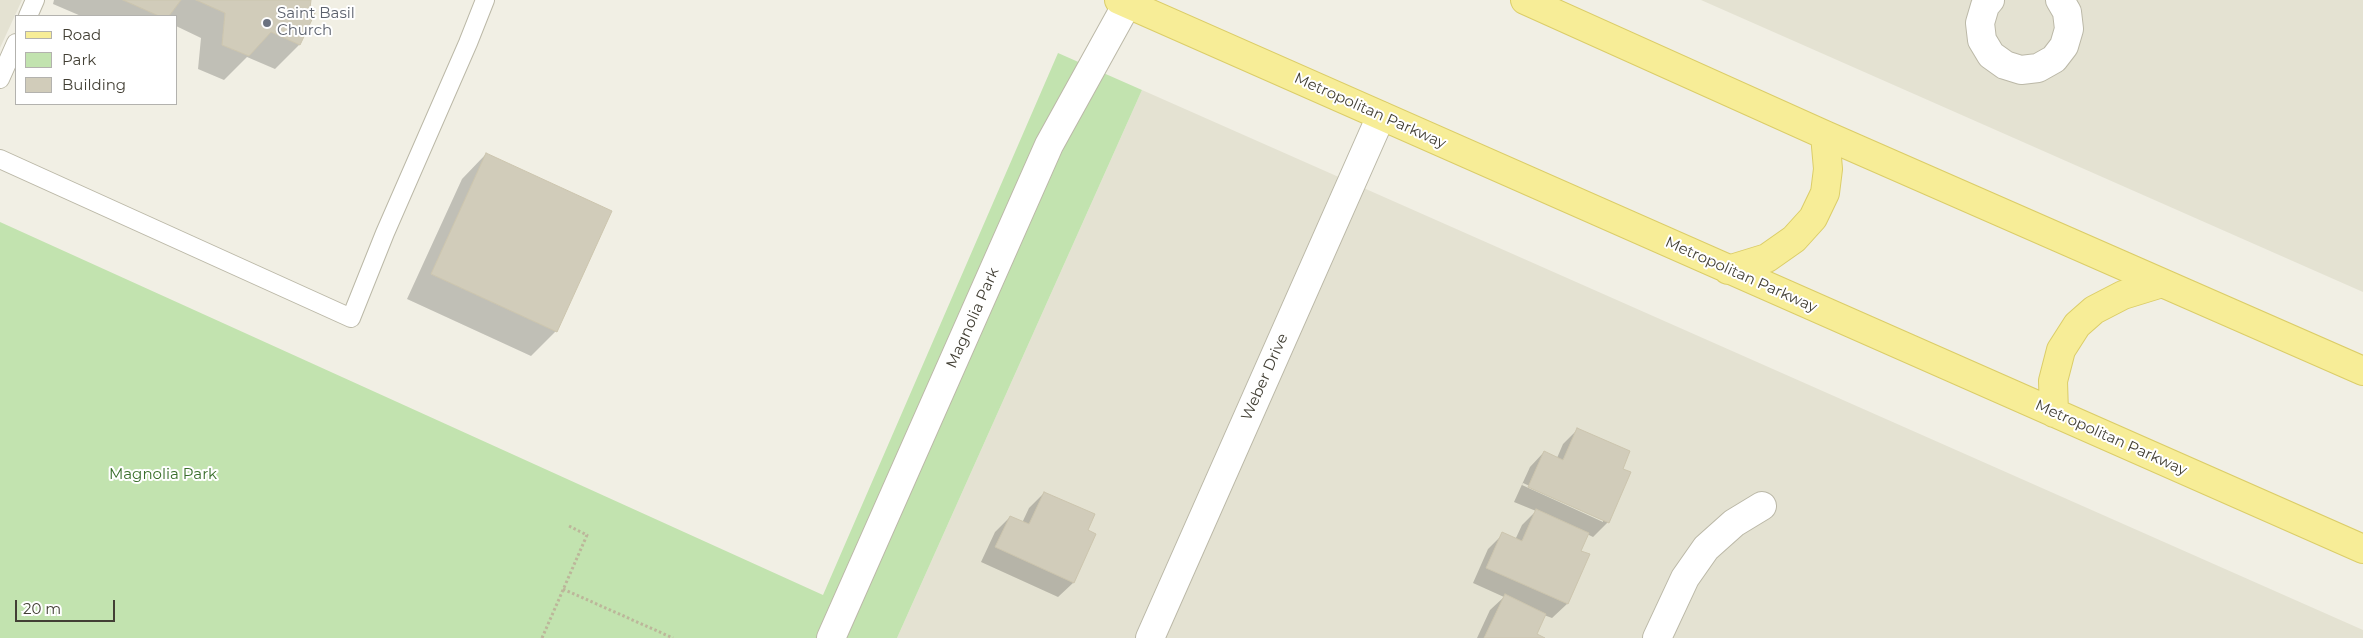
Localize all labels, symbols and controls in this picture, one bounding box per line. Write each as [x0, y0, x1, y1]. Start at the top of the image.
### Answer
place label: Saint Basil Church [277, 5, 355, 40]
legend [15, 15, 178, 105]
marker: Saint Basil Church [261, 17, 273, 29]
text: Road [62, 25, 101, 44]
text: Park [62, 50, 96, 69]
street label: Metropolitan Parkway [1291, 69, 1449, 153]
text: Building [62, 75, 126, 94]
street label: Metropolitan Parkway [1662, 233, 1820, 317]
street label: Magnolia Park [943, 265, 1003, 371]
street label: Weber Drive [1238, 331, 1292, 423]
street label: Metropolitan Parkway [2032, 396, 2190, 480]
park label: Magnolia Park [109, 466, 217, 484]
scale bar [18, 590, 118, 622]
text: 20 m [23, 599, 61, 618]

